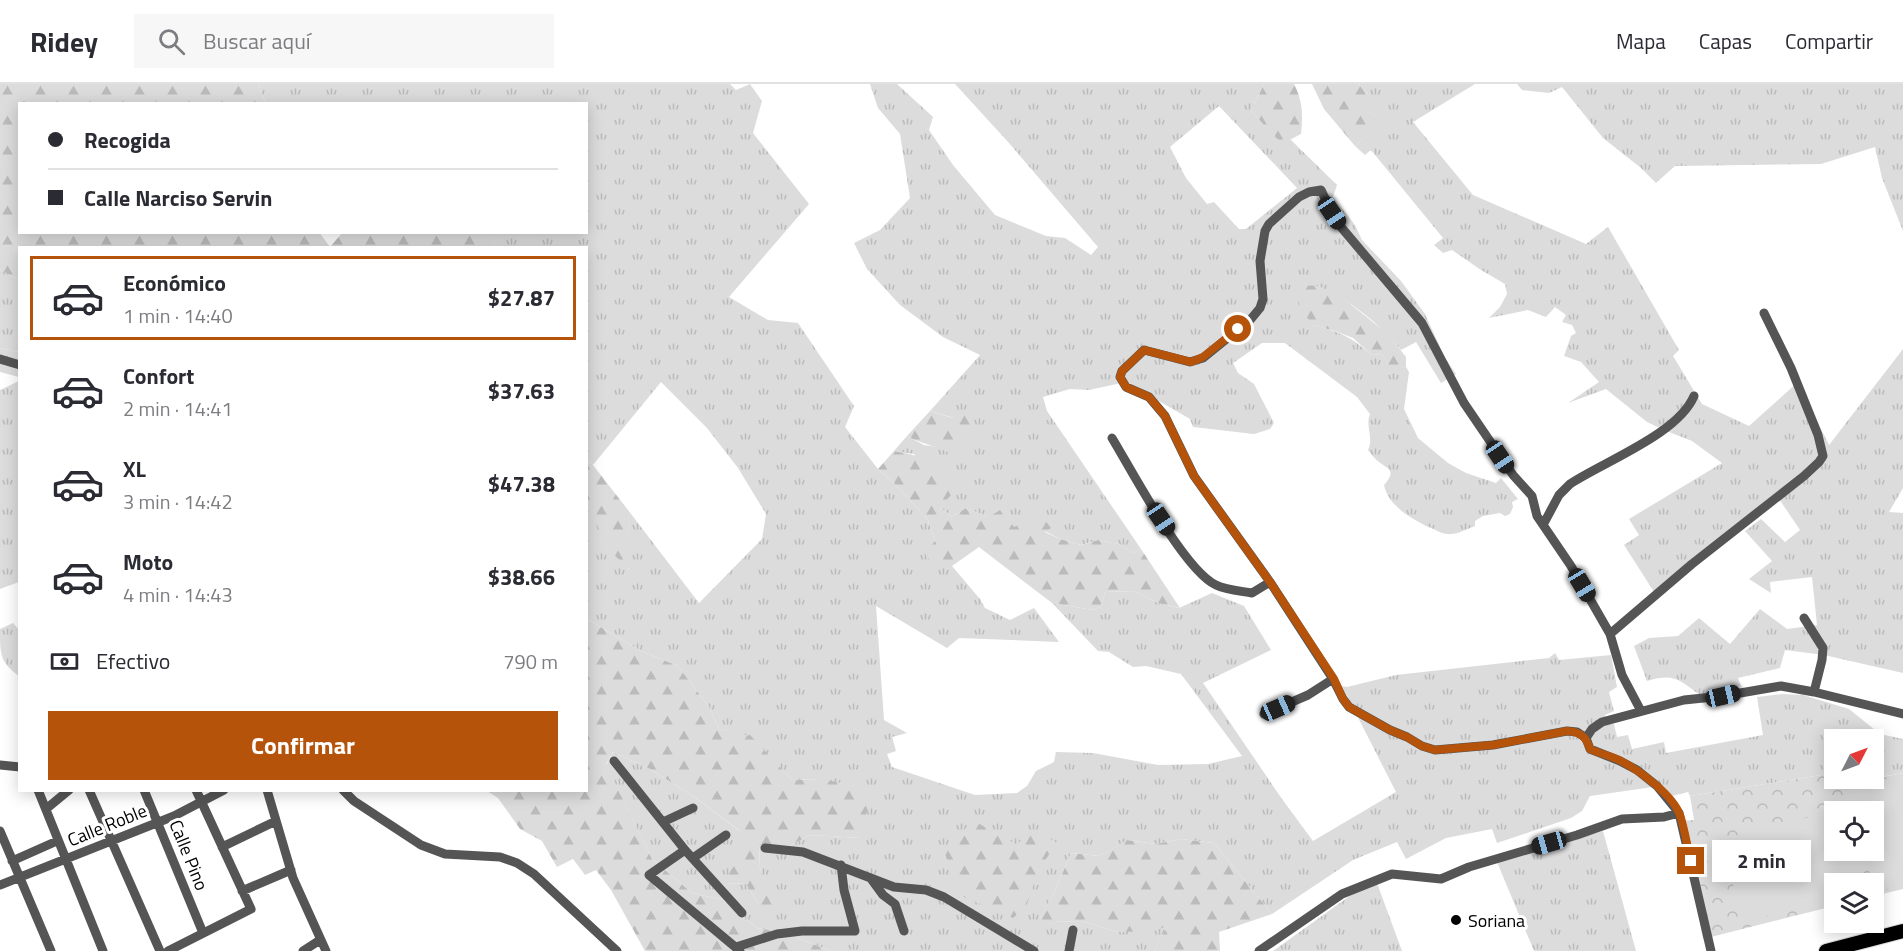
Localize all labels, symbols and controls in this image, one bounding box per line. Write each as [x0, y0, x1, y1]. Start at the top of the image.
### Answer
search box [134, 14, 554, 68]
text: Ridey [30, 20, 98, 63]
text: Buscar aquí [203, 24, 311, 58]
icon: search [155, 25, 188, 58]
text: Mapa [1616, 25, 1666, 57]
text: Capas [1699, 25, 1752, 57]
text: Compartir [1785, 25, 1873, 57]
text: Recogida [84, 123, 171, 157]
text: Calle Narciso Servin [84, 181, 272, 215]
car [1314, 193, 1350, 233]
text: Económico [123, 266, 226, 300]
icon: car [51, 271, 105, 325]
text: $27.87 [488, 281, 555, 315]
text: 1 min · 14:40 [123, 300, 233, 331]
route start [1224, 315, 1251, 342]
text: Confort [123, 359, 194, 393]
icon: car [51, 364, 105, 418]
text: $37.63 [488, 374, 555, 408]
text: 2 min · 14:41 [123, 393, 233, 424]
car [1482, 437, 1518, 477]
text: XL [123, 452, 146, 486]
icon: car [51, 457, 105, 511]
text: $47.38 [488, 467, 555, 501]
text: 3 min · 14:42 [123, 486, 233, 517]
car [1143, 499, 1179, 539]
text: Moto [123, 545, 173, 579]
icon: car [51, 550, 105, 604]
text: $38.66 [488, 560, 555, 594]
car [1565, 565, 1599, 605]
text: 4 min · 14:43 [123, 579, 233, 610]
text: Efectivo [96, 644, 170, 678]
icon: cash [48, 645, 81, 678]
text: 790 m [503, 646, 558, 677]
car [1703, 683, 1743, 709]
car [1258, 692, 1298, 724]
button: Confirmar [48, 711, 558, 780]
north arrow [1824, 729, 1884, 789]
map controls [1824, 729, 1884, 933]
street label: Calle Roble [63, 797, 151, 853]
button: locate [1824, 801, 1884, 861]
street label: Calle Pino [163, 816, 215, 894]
car [1529, 829, 1569, 857]
callout: 2 min [1712, 840, 1811, 882]
text: 2 min [1737, 845, 1786, 876]
route end [1677, 847, 1704, 874]
button: layers [1824, 873, 1884, 933]
place label: Soriana [1468, 907, 1525, 934]
marker: Soriana [1449, 913, 1463, 927]

